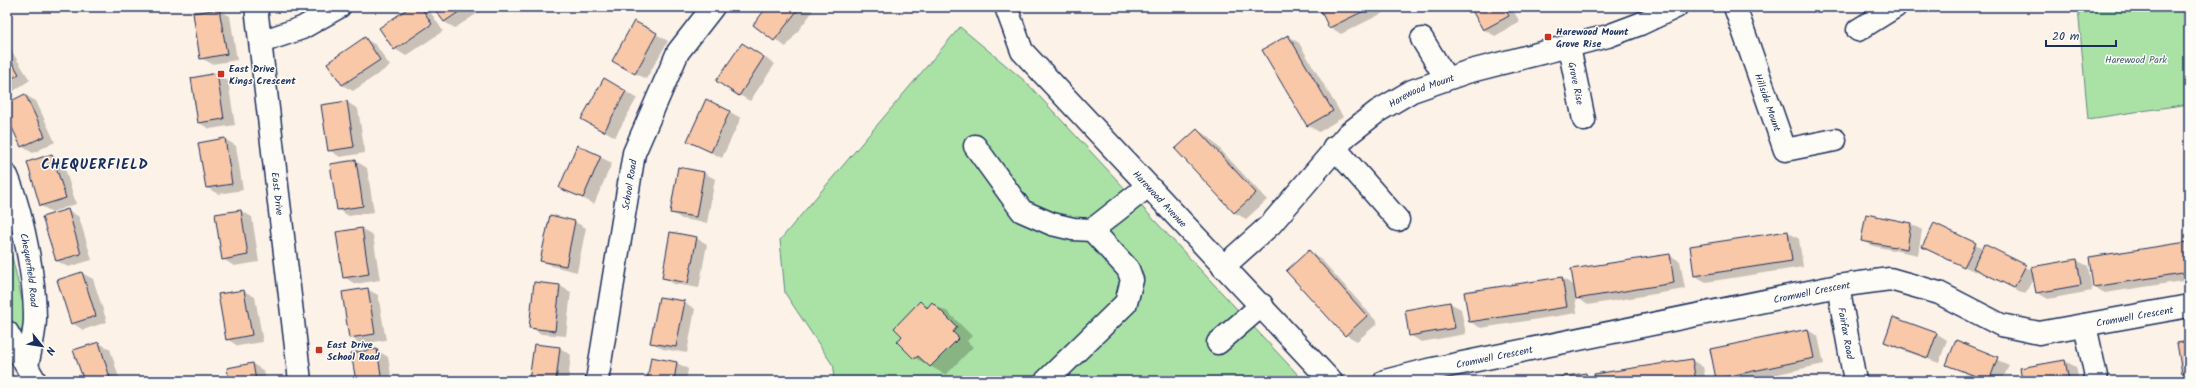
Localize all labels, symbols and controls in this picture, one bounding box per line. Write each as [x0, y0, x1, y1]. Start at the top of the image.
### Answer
scale bar [2046, 22, 2116, 48]
place label: Harewood Mount Grove Rise [1556, 24, 1629, 52]
text: 20 m [2052, 27, 2080, 46]
marker: Harewood Mount Grove Rise [1543, 32, 1553, 42]
park label: Harewood Park [2105, 52, 2167, 68]
street label: Grove Rise [1563, 60, 1588, 107]
place label: East Drive Kings Crescent [229, 61, 296, 89]
marker: East Drive Kings Crescent [216, 69, 226, 79]
street label: Harewood Mount [1386, 70, 1457, 112]
street label: Hillside Mount [1750, 71, 1785, 134]
district label: CHEQUERFIELD [41, 154, 149, 176]
street label: School Road [618, 157, 642, 211]
street label: Harewood Avenue [1128, 167, 1191, 232]
street label: East Drive [266, 171, 288, 217]
street label: Chequerfield Road [15, 232, 42, 309]
street label: Cromwell Crescent [1772, 277, 1851, 308]
street label: Cromwell Crescent [2095, 302, 2175, 332]
street label: Fairfax Road [1833, 306, 1858, 362]
north arrow [22, 326, 62, 366]
place label: East Drive School Road [327, 337, 380, 365]
street label: Cromwell Crescent [1455, 342, 1534, 373]
text: N [40, 343, 59, 358]
marker: East Drive School Road [314, 345, 324, 355]

